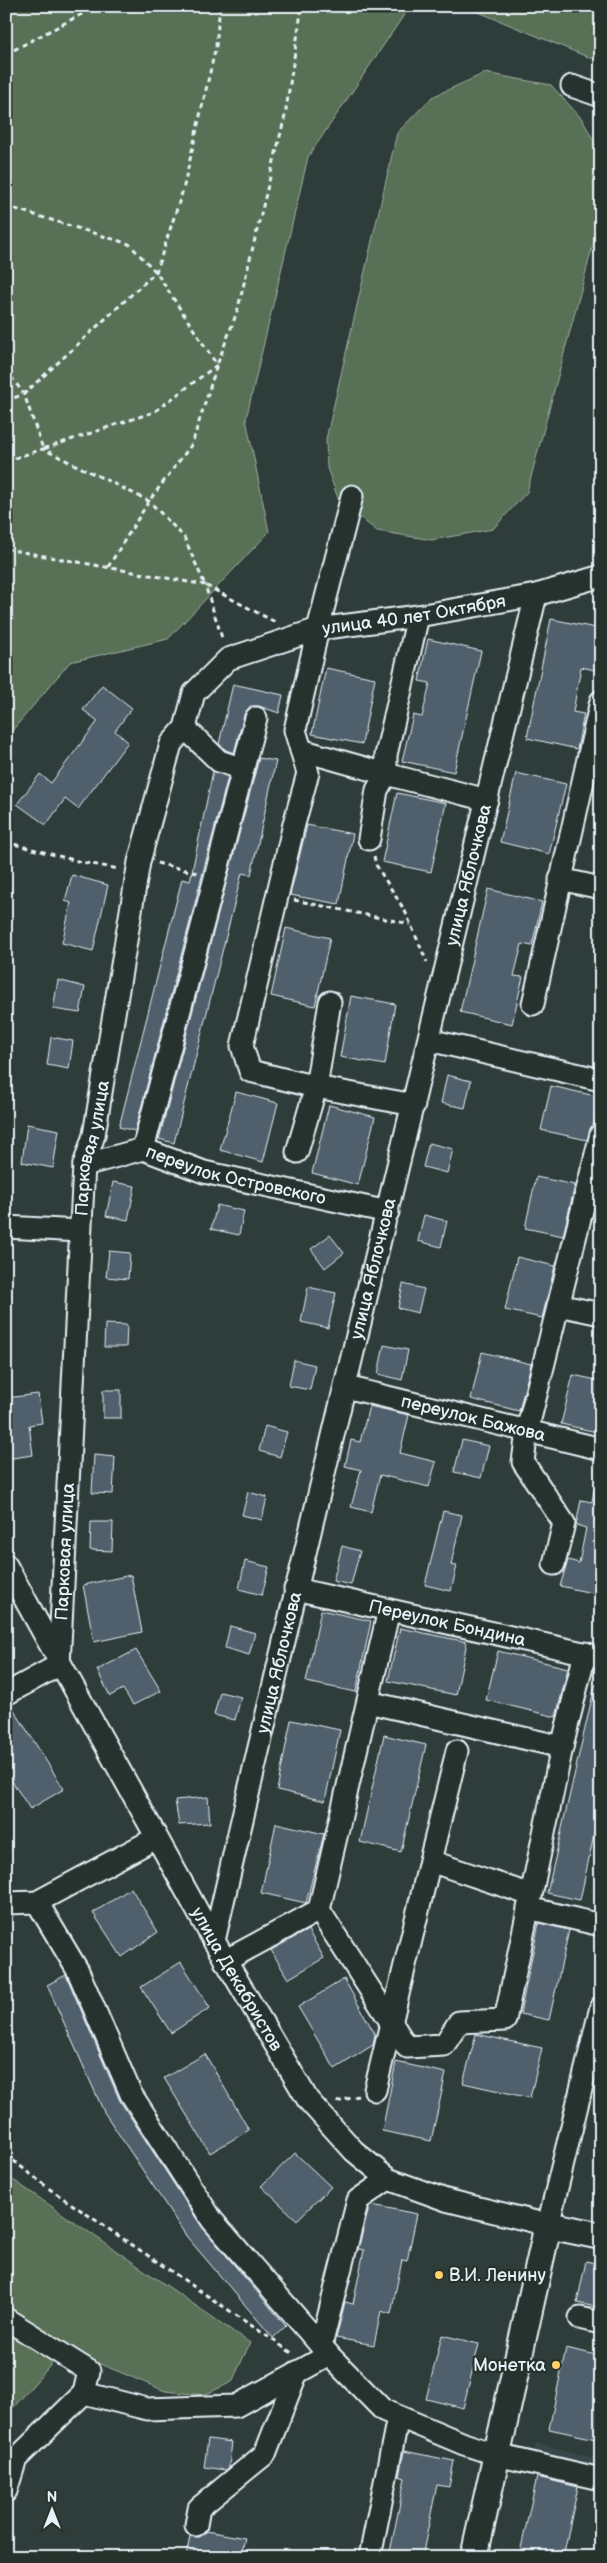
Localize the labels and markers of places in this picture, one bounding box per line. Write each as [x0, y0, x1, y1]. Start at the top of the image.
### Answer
place label: В.И. Ленину [449, 2265, 547, 2286]
marker: В.И. Ленину [433, 2269, 445, 2281]
place label: Монетка [473, 2355, 546, 2376]
marker: Монетка [550, 2359, 562, 2371]

